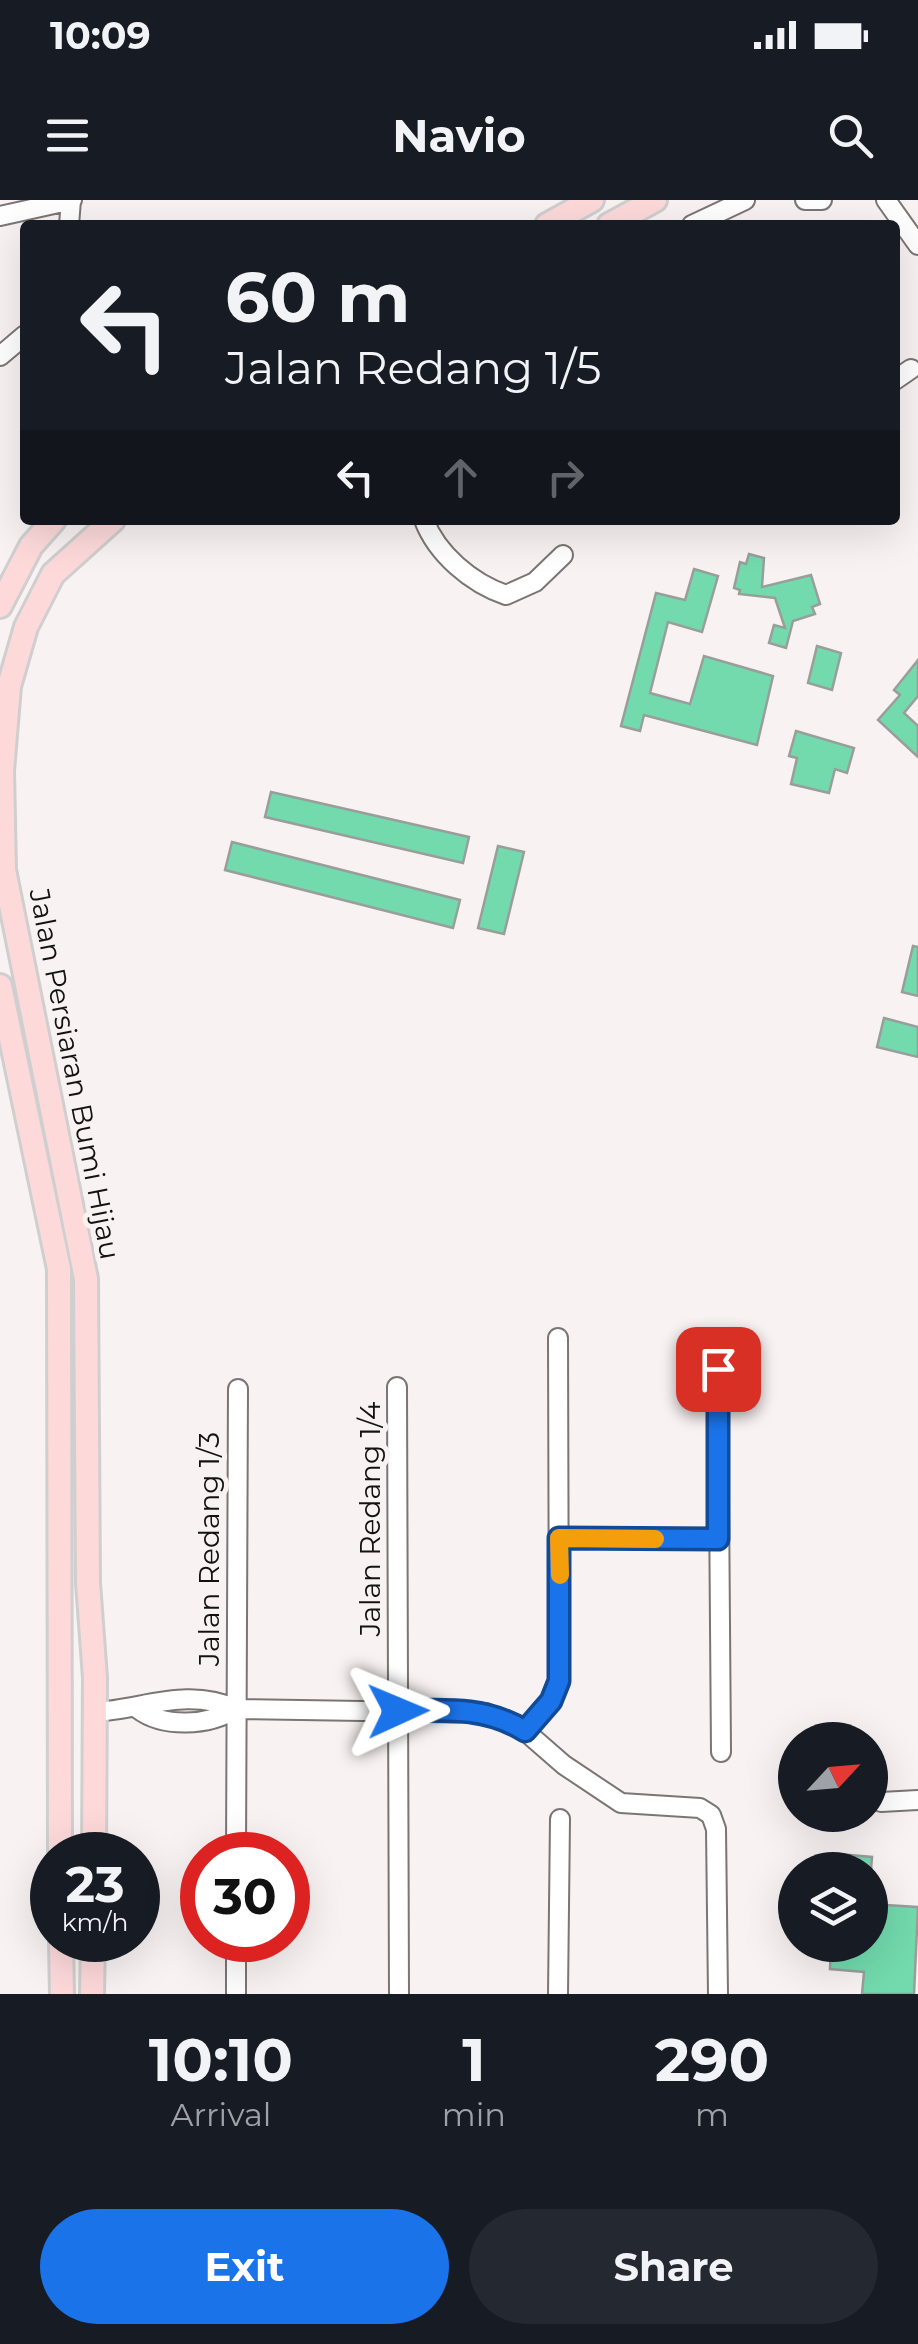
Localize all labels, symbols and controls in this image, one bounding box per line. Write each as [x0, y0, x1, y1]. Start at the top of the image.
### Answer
text: 10:09 [50, 12, 151, 59]
icon: menu [40, 108, 95, 163]
text: Navio [392, 108, 526, 163]
icon: search [823, 108, 878, 163]
text: 60 m [225, 254, 410, 340]
icon: left [60, 260, 190, 390]
text: Jalan Redang 1/5 [225, 340, 602, 395]
icon: left [328, 450, 383, 505]
icon: ahead [433, 450, 488, 505]
icon: right [538, 450, 593, 505]
street label: Jalan Persiaran Bumi Hijau [22, 885, 128, 1262]
pin [676, 1327, 761, 1412]
icon: arrive [691, 1342, 746, 1397]
street label: Jalan Redang 1/4 [353, 1401, 387, 1638]
street label: Jalan Redang 1/3 [192, 1432, 226, 1667]
position arrow [346, 1659, 450, 1763]
north arrow [778, 1722, 888, 1832]
map controls [778, 1722, 888, 1962]
speed limit sign: 30 [180, 1832, 310, 1962]
button: layers [778, 1852, 888, 1962]
text: 23 [65, 1854, 125, 1915]
text: km/h [62, 1907, 128, 1937]
text: 10:10 [149, 2023, 293, 2096]
text: 1 [462, 2023, 486, 2096]
text: 290 [655, 2023, 769, 2096]
text: Arrival [170, 2095, 271, 2134]
text: min [442, 2095, 506, 2134]
text: m [695, 2095, 729, 2134]
button: Exit [40, 2209, 449, 2324]
button: Share [469, 2209, 878, 2324]

